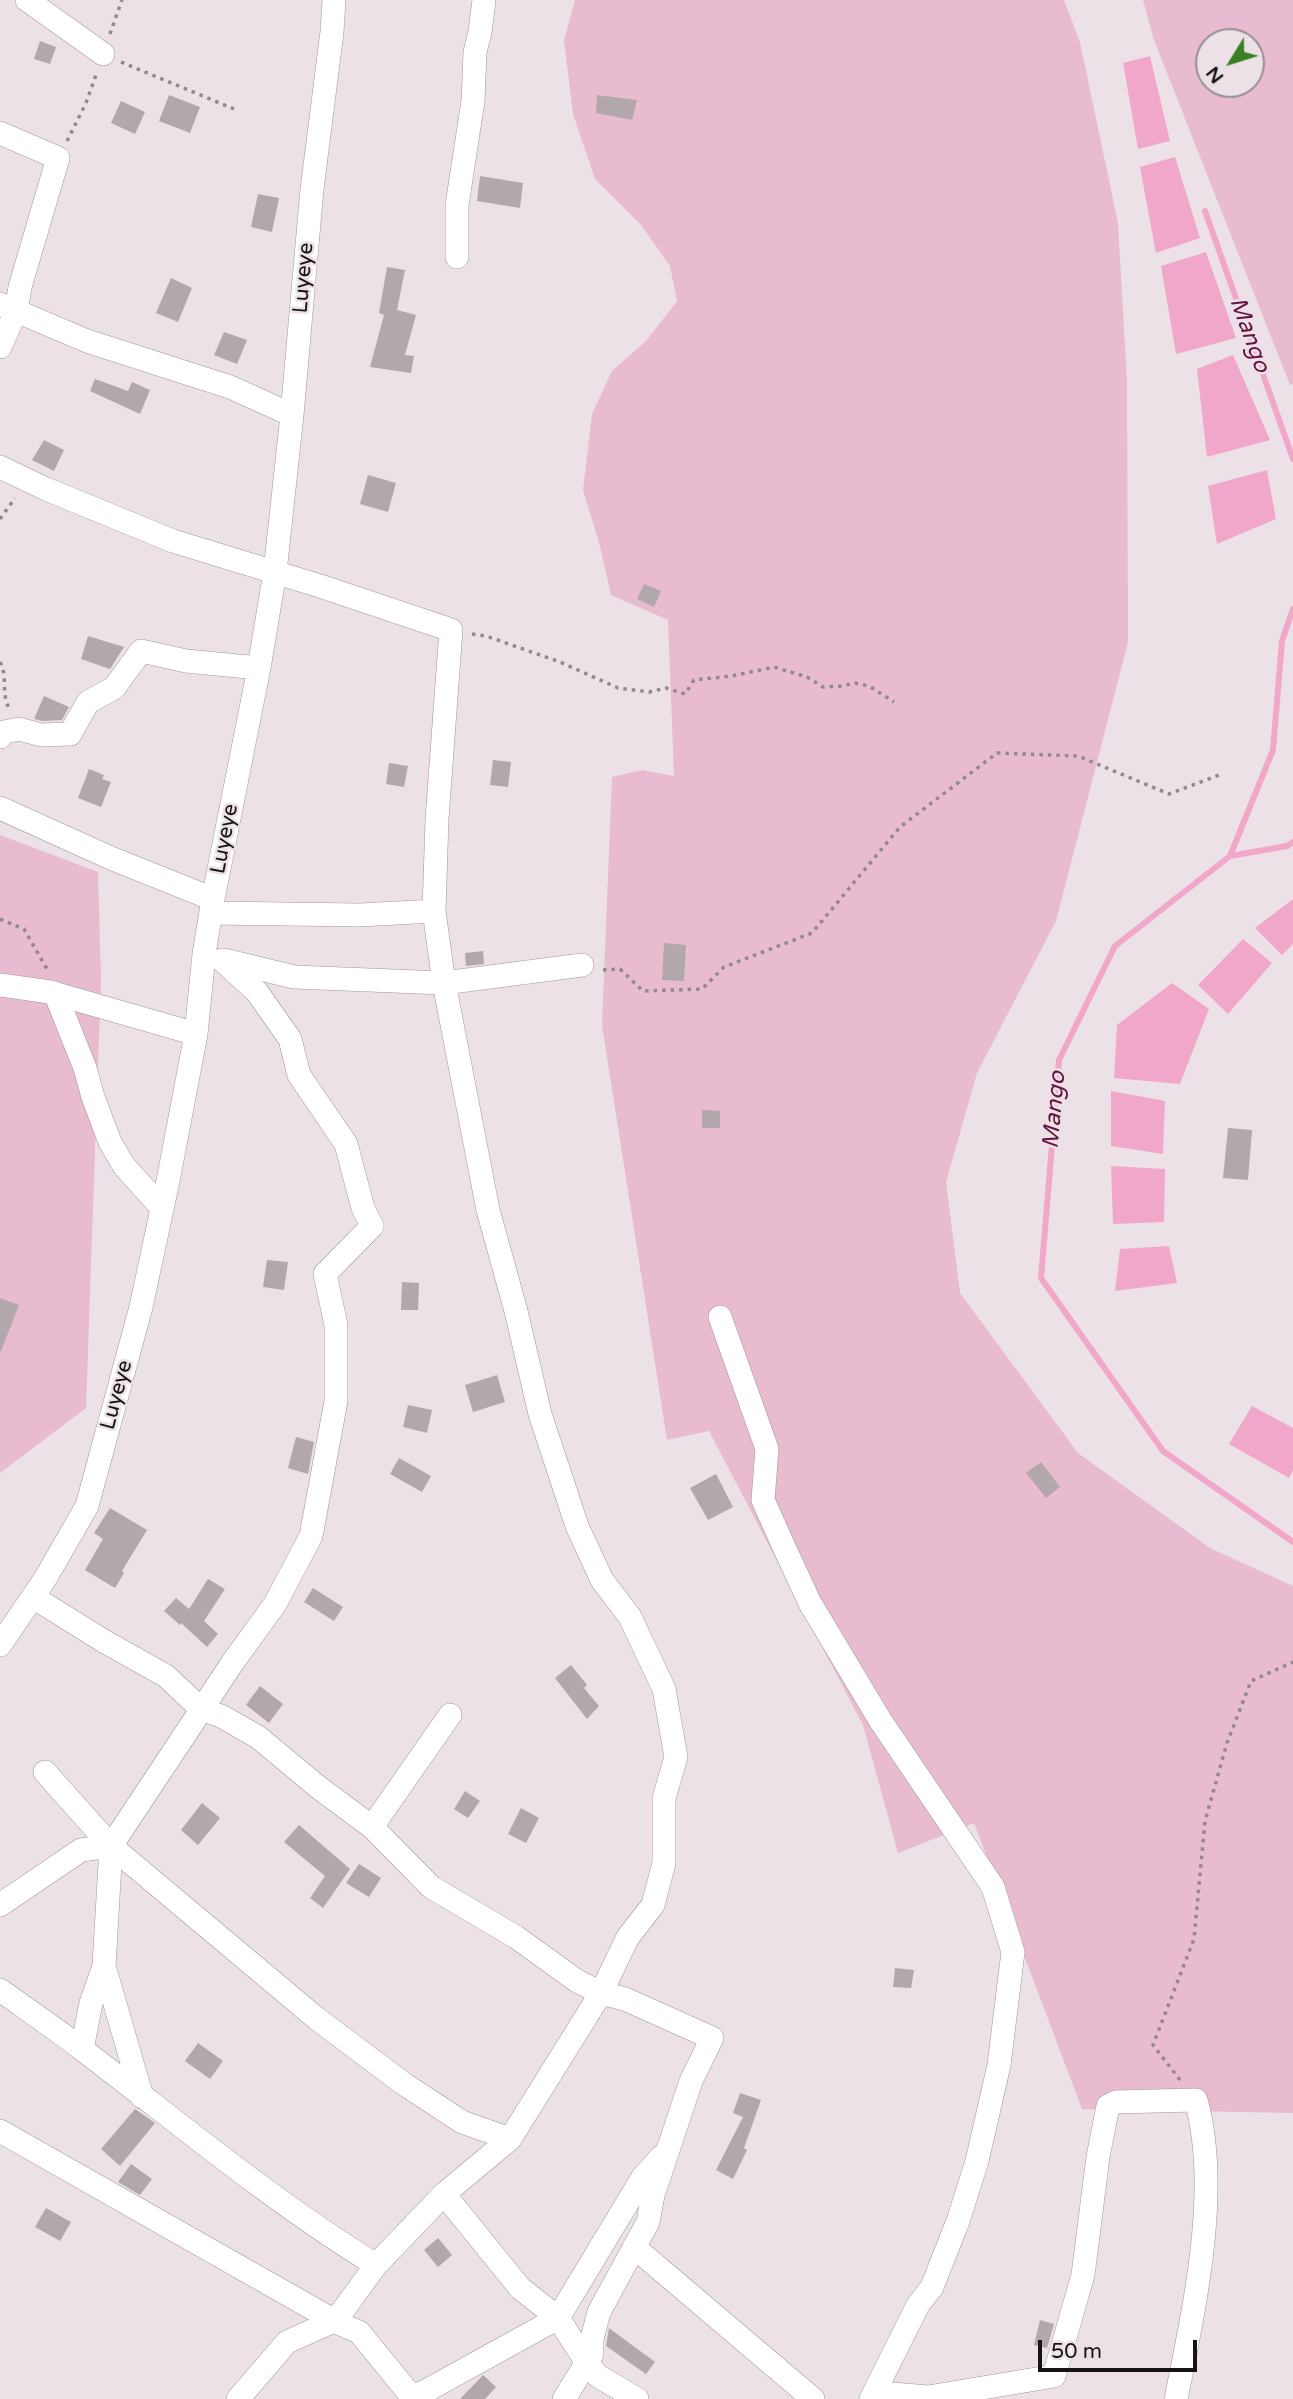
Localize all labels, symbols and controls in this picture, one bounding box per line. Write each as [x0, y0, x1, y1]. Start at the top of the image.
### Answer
north arrow [1195, 28, 1265, 98]
text: N [1202, 62, 1228, 87]
street label: Luyeye [288, 242, 320, 314]
water label: Mango [1223, 294, 1275, 376]
street label: Luyeye [206, 802, 244, 876]
water label: Mango [1038, 1070, 1072, 1150]
street label: Luyeye [96, 1358, 138, 1432]
scale bar [1041, 2326, 1200, 2370]
text: 50 m [1051, 2339, 1102, 2364]

